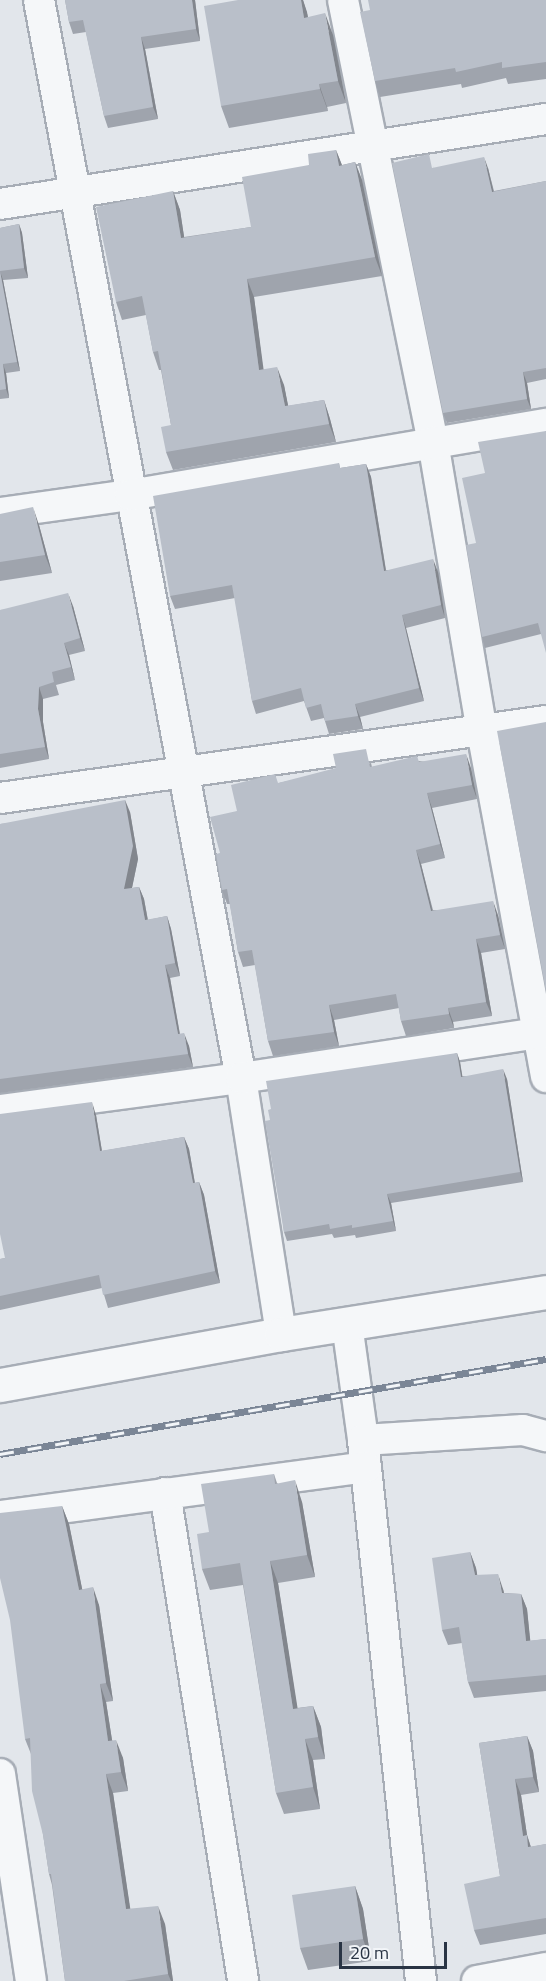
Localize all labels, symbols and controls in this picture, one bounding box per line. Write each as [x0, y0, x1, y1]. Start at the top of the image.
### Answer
scale bar [342, 1930, 450, 1968]
text: 20 m [350, 1939, 389, 1966]

